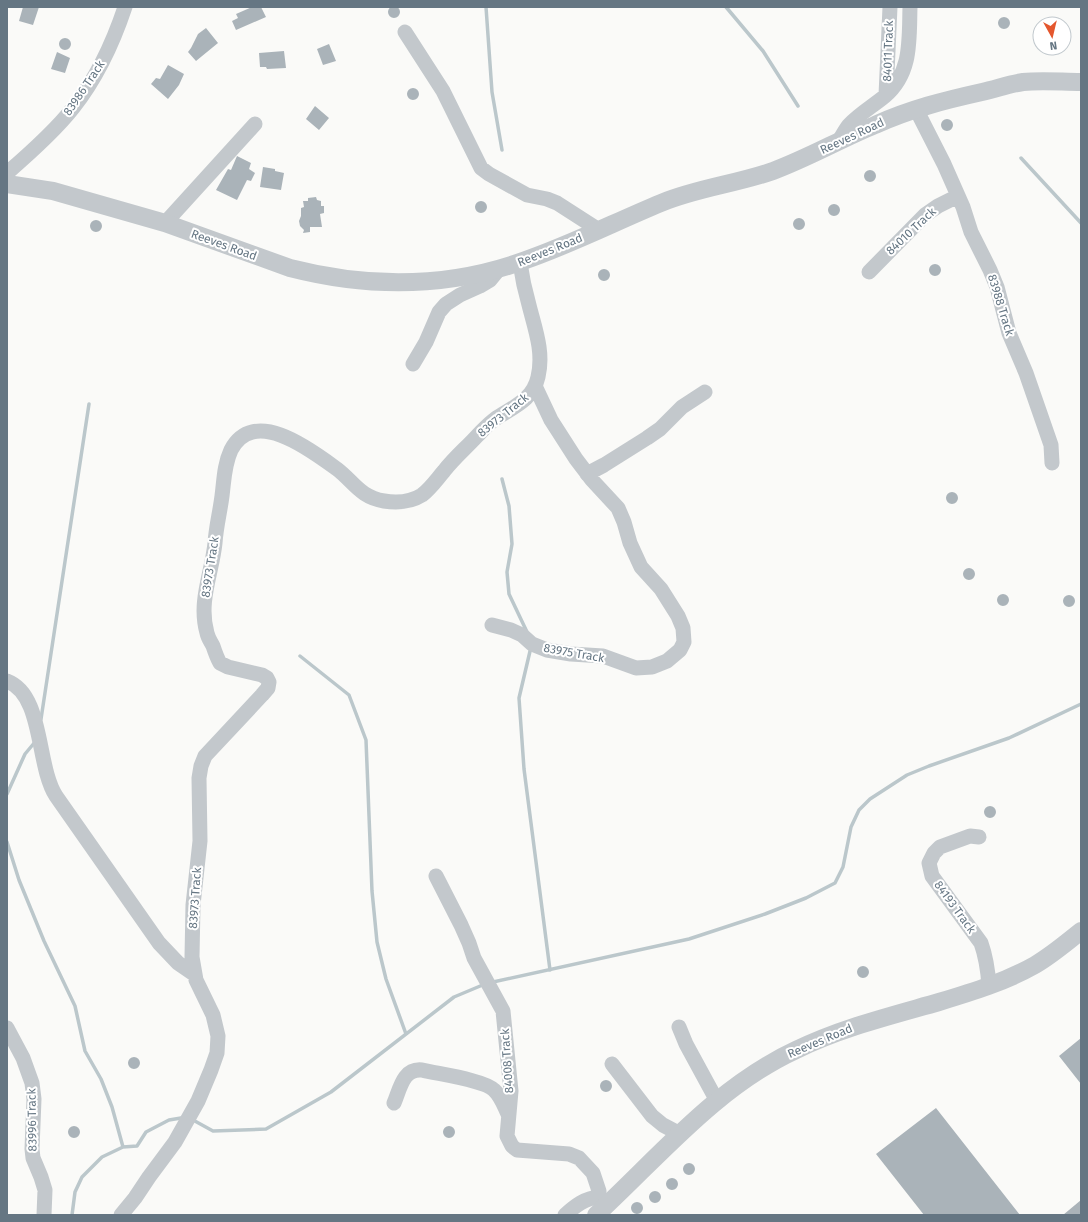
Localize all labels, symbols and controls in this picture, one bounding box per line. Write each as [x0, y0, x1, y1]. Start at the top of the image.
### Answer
north arrow [1032, 16, 1072, 56]
street label: 84011 Track [880, 19, 896, 82]
text: N [1049, 38, 1058, 52]
street label: 83986 Track [60, 57, 108, 118]
street label: Reeves Road [818, 115, 886, 157]
street label: 84010 Track [883, 204, 939, 258]
street label: Reeves Road [189, 227, 259, 263]
street label: Reeves Road [515, 231, 585, 269]
street label: 83988 Track [985, 273, 1017, 338]
street label: 83973 Track [475, 390, 532, 440]
street label: 83973 Track [198, 535, 222, 598]
street label: 83975 Track [543, 641, 606, 665]
street label: 83973 Track [186, 866, 204, 929]
street label: 84193 Track [931, 878, 979, 937]
street label: Reeves Road [786, 1021, 854, 1061]
street label: 84008 Track [498, 1027, 516, 1094]
street label: 83996 Track [24, 1087, 40, 1152]

